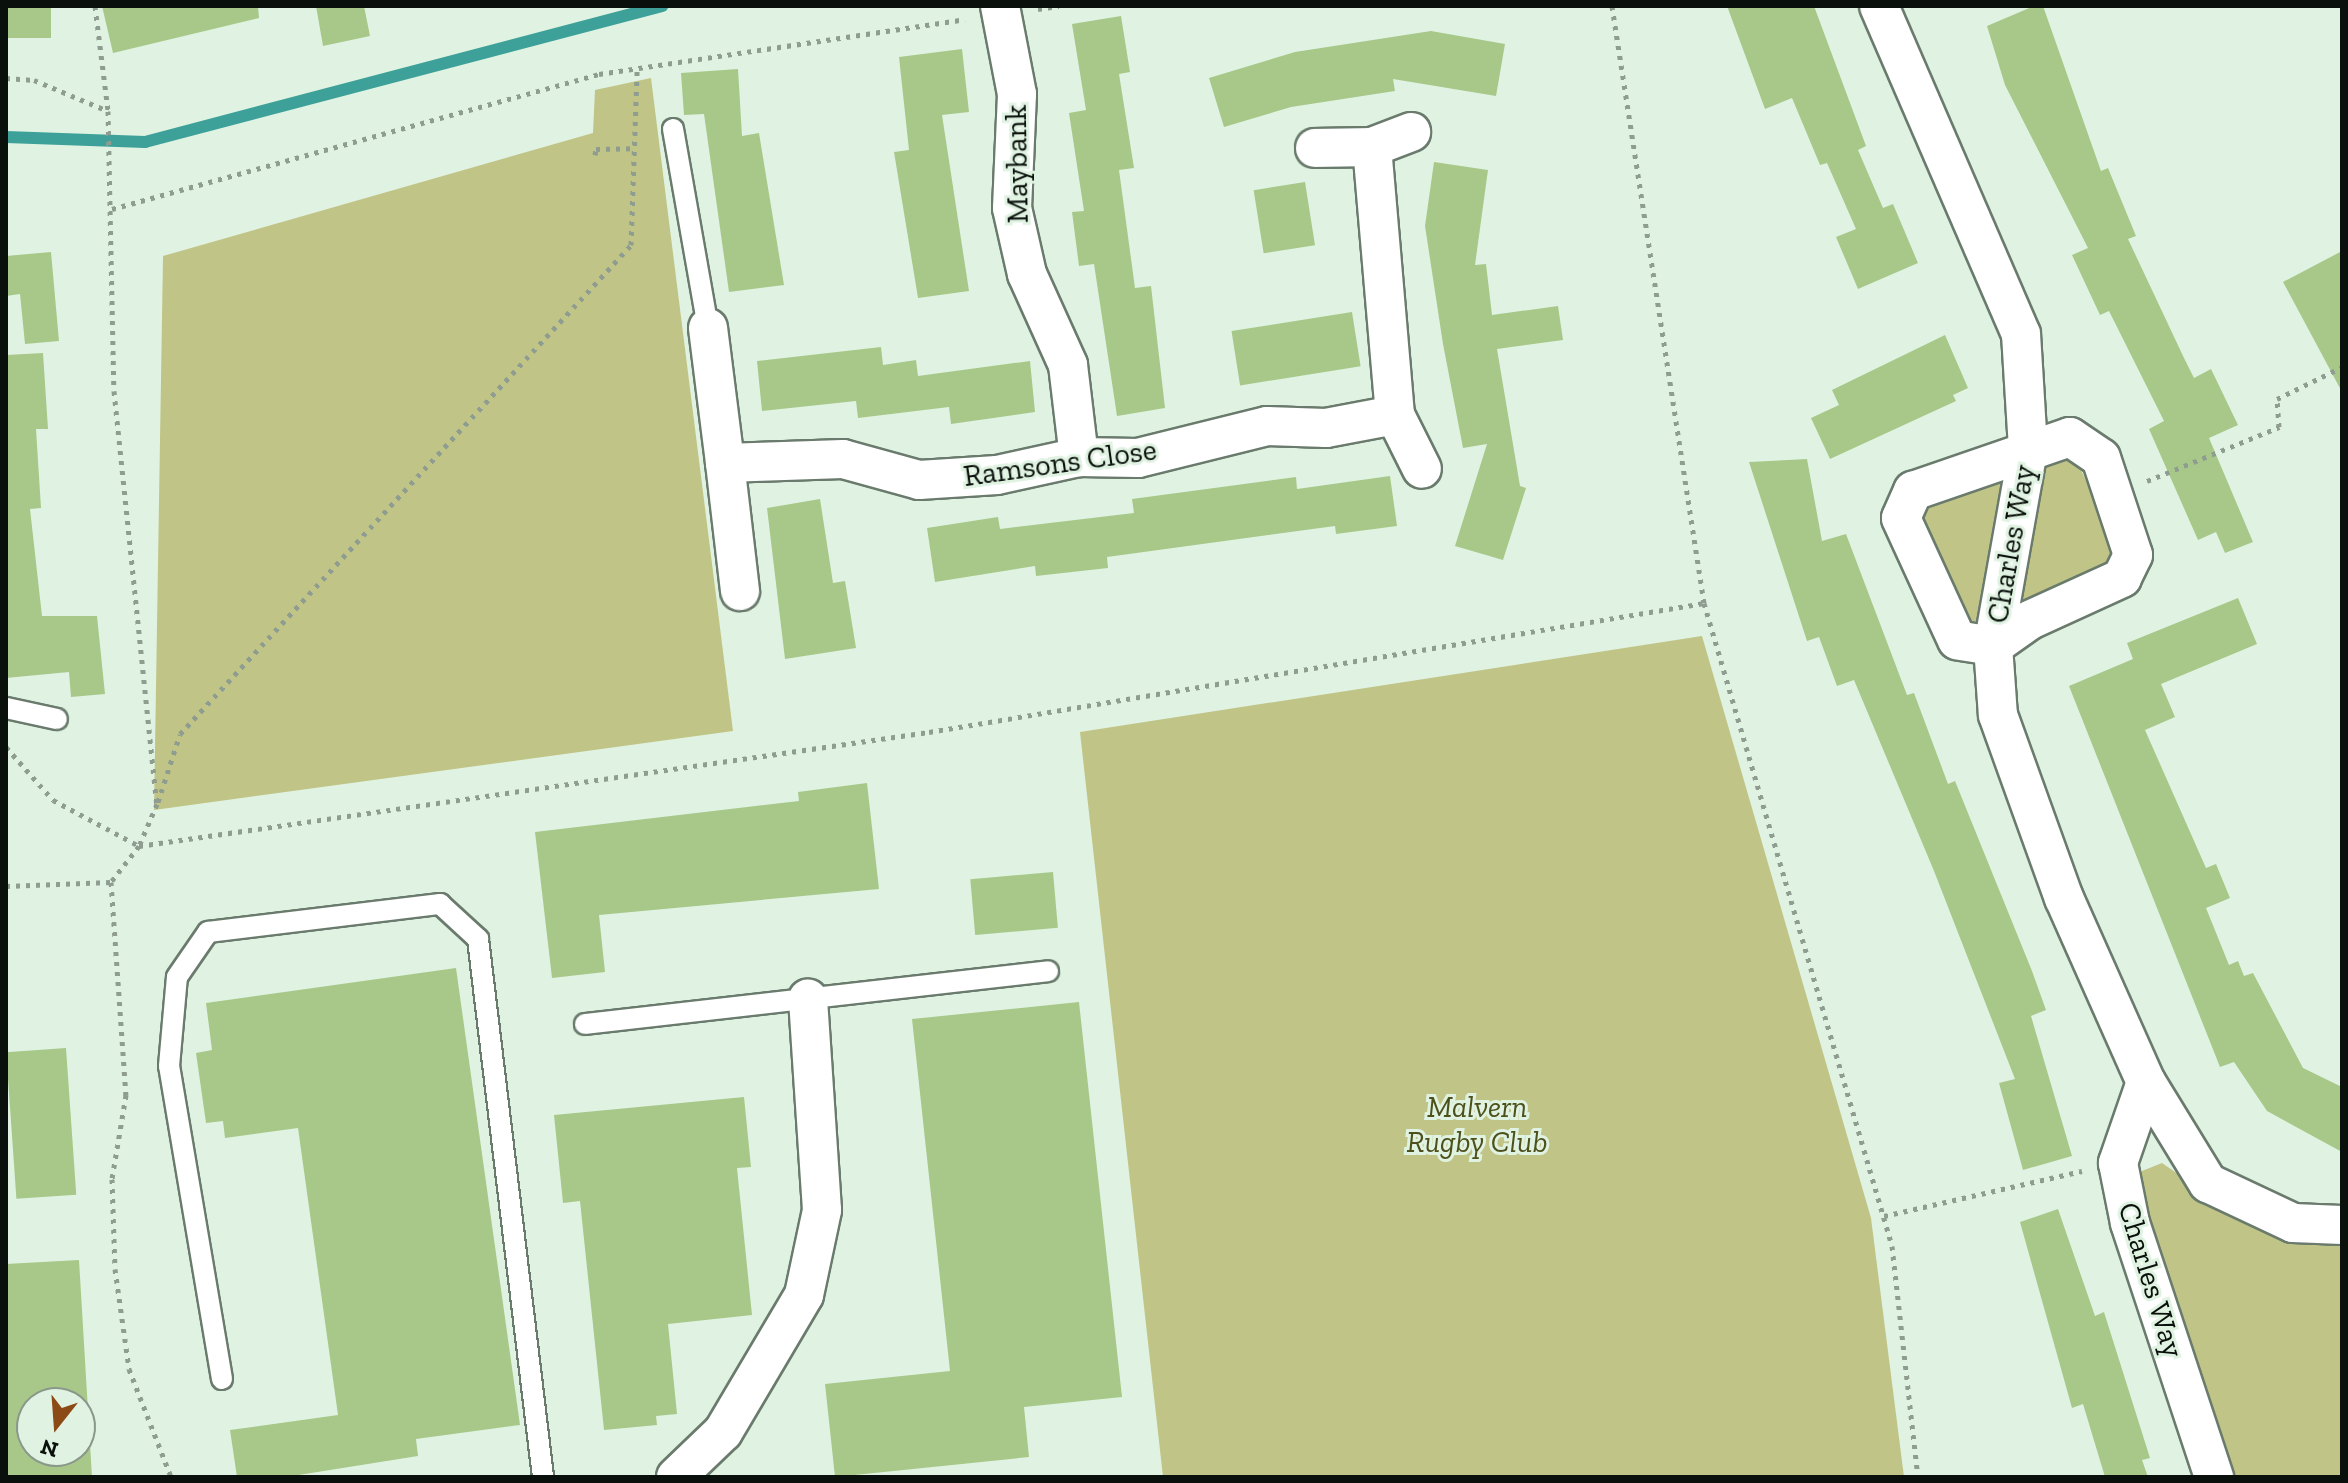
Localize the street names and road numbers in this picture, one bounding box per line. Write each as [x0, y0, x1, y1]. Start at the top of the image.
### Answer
street label: Maybank [998, 104, 1036, 224]
street label: Ramsons Close [961, 432, 1159, 494]
street label: Charles Way [1979, 462, 2043, 626]
street label: Charles Way [2110, 1198, 2192, 1362]

